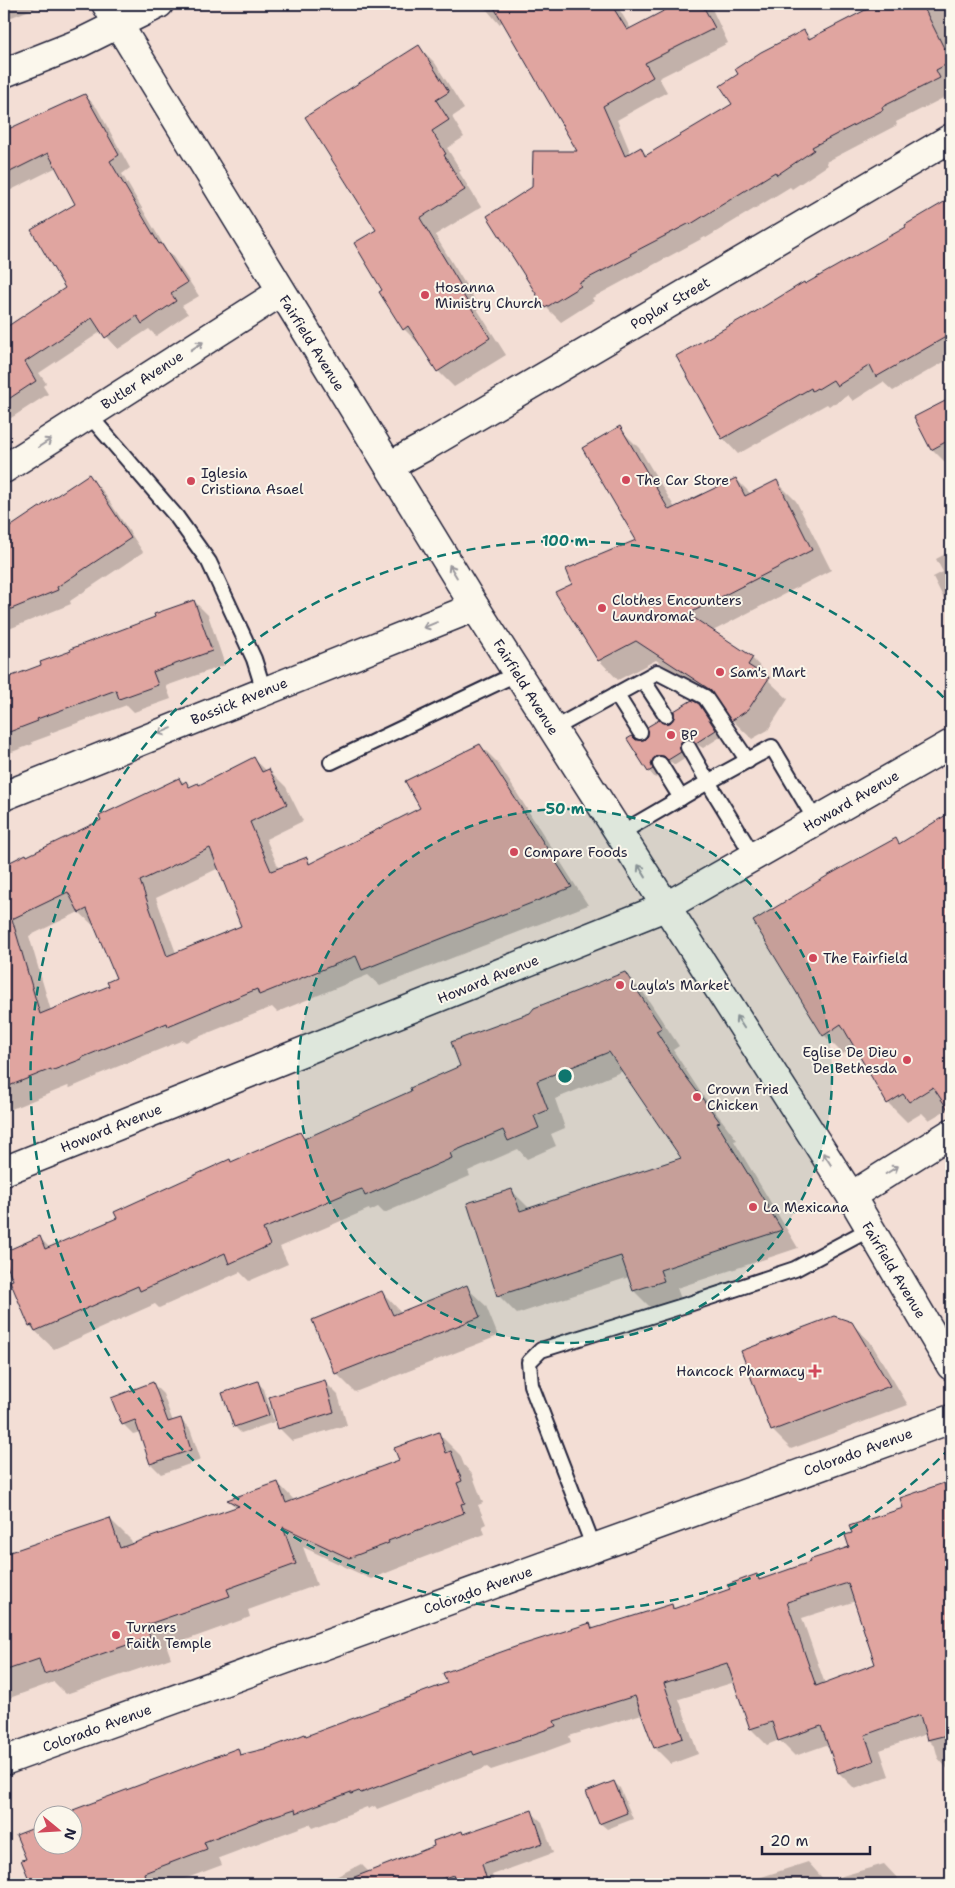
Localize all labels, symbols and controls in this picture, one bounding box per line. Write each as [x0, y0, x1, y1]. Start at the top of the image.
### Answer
street label: Poplar Street [627, 273, 713, 333]
place label: Hosanna Ministry Church [435, 278, 542, 312]
marker: Hosanna Ministry Church [419, 289, 431, 301]
street label: Fairfield Avenue [275, 292, 349, 394]
one-way arrow [189, 340, 203, 350]
street label: Butler Avenue [97, 347, 187, 413]
one-way arrow [38, 437, 52, 448]
place label: Iglesia Cristiana Asael [201, 464, 304, 498]
place label: The Car Store [636, 471, 729, 489]
marker: The Car Store [620, 474, 632, 486]
marker: Iglesia Cristiana Asael [185, 475, 197, 487]
text: 100 m [542, 531, 588, 551]
one-way arrow [447, 564, 457, 578]
place label: Clothes Encounters Laundromat [612, 591, 742, 625]
marker: Clothes Encounters Laundromat [596, 602, 608, 614]
one-way arrow [423, 620, 438, 630]
street label: Fairfield Avenue [489, 636, 563, 738]
place label: Sam's Mart [730, 663, 806, 681]
marker: Sam's Mart [714, 666, 726, 678]
street label: Bassick Avenue [188, 673, 290, 729]
place label: BP [681, 726, 698, 744]
one-way arrow [158, 727, 173, 736]
marker: BP [665, 729, 677, 741]
street label: Howard Avenue [800, 766, 902, 836]
text: 50 m [546, 799, 585, 819]
place label: Compare Foods [524, 843, 628, 861]
marker: Compare Foods [508, 846, 520, 858]
one-way arrow [637, 864, 647, 878]
place label: The Fairfield [823, 949, 908, 967]
street label: Howard Avenue [435, 950, 541, 1008]
marker: The Fairfield [807, 952, 819, 964]
place label: Layla's Market [630, 976, 729, 994]
marker: Layla's Market [614, 979, 626, 991]
one-way arrow [734, 1016, 744, 1030]
place label: Eglise De Dieu De Bethesda [802, 1043, 897, 1077]
marker: Eglise De Dieu De Bethesda [901, 1054, 913, 1066]
centre of rings [556, 1067, 574, 1085]
place label: Crown Fried Chicken [707, 1080, 789, 1114]
marker: Crown Fried Chicken [691, 1091, 703, 1103]
street label: Howard Avenue [58, 1099, 164, 1157]
one-way arrow [822, 1153, 832, 1167]
one-way arrow [885, 1165, 899, 1176]
place label: La Mexicana [763, 1198, 849, 1216]
marker: La Mexicana [747, 1201, 759, 1213]
street label: Fairfield Avenue [858, 1218, 930, 1322]
place label: Hancock Pharmacy [676, 1362, 805, 1380]
marker: Hancock Pharmacy [809, 1365, 821, 1377]
street label: Colorado Avenue [801, 1424, 915, 1480]
street label: Colorado Avenue [421, 1562, 535, 1618]
place label: Turners Faith Temple [126, 1618, 212, 1652]
marker: Turners Faith Temple [110, 1629, 122, 1641]
street label: Colorado Avenue [40, 1700, 154, 1756]
north arrow [32, 1806, 82, 1856]
scale bar [762, 1823, 870, 1855]
text: N [60, 1826, 81, 1842]
text: 20 m [770, 1831, 809, 1851]

